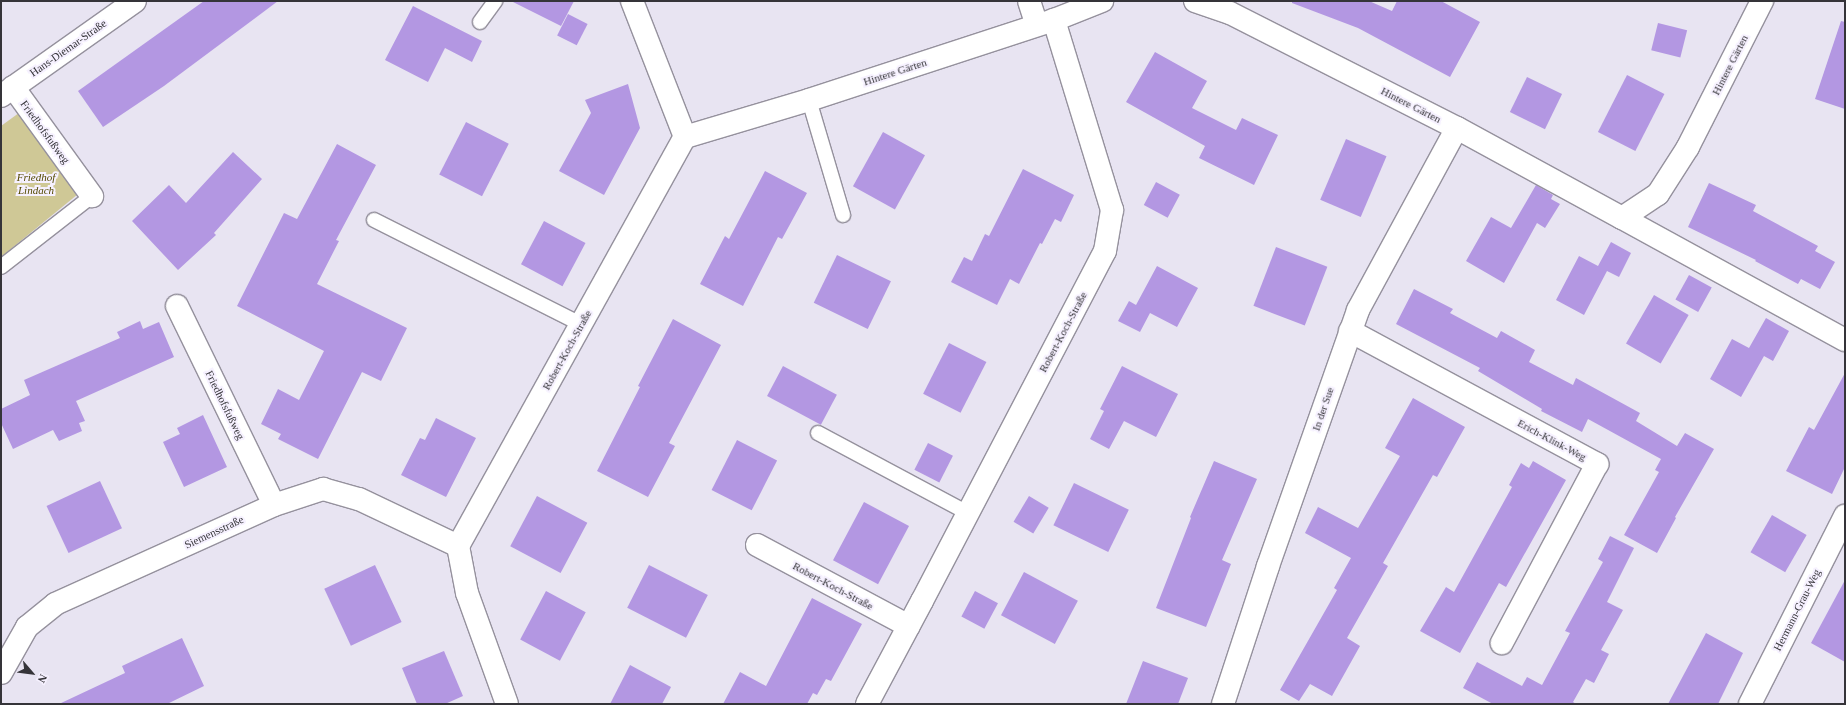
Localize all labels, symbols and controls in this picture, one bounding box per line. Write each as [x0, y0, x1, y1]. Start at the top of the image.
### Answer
street label: Hans-Diemar-Straße [27, 17, 109, 79]
street label: Hintere Gärten [1709, 33, 1751, 97]
street label: Hintere Gärten [862, 56, 928, 88]
street label: Hintere Gärten [1379, 84, 1443, 126]
street label: Friedhofsfußweg [18, 98, 72, 166]
park label: Friedhof Lindach [17, 171, 55, 197]
street label: Robert-Koch-Straße [1036, 290, 1090, 374]
street label: Robert-Koch-Straße [540, 308, 594, 392]
street label: Friedhofsfußweg [203, 368, 247, 442]
street label: In der Sue [1309, 385, 1337, 433]
street label: Erich-Klink-Weg [1515, 416, 1589, 464]
street label: Siemensstraße [182, 513, 246, 551]
street label: Robert-Koch-Straße [791, 559, 875, 613]
street label: Hermann-Grau-Weg [1771, 567, 1823, 653]
north arrow [12, 653, 52, 693]
text: N [35, 672, 50, 685]

